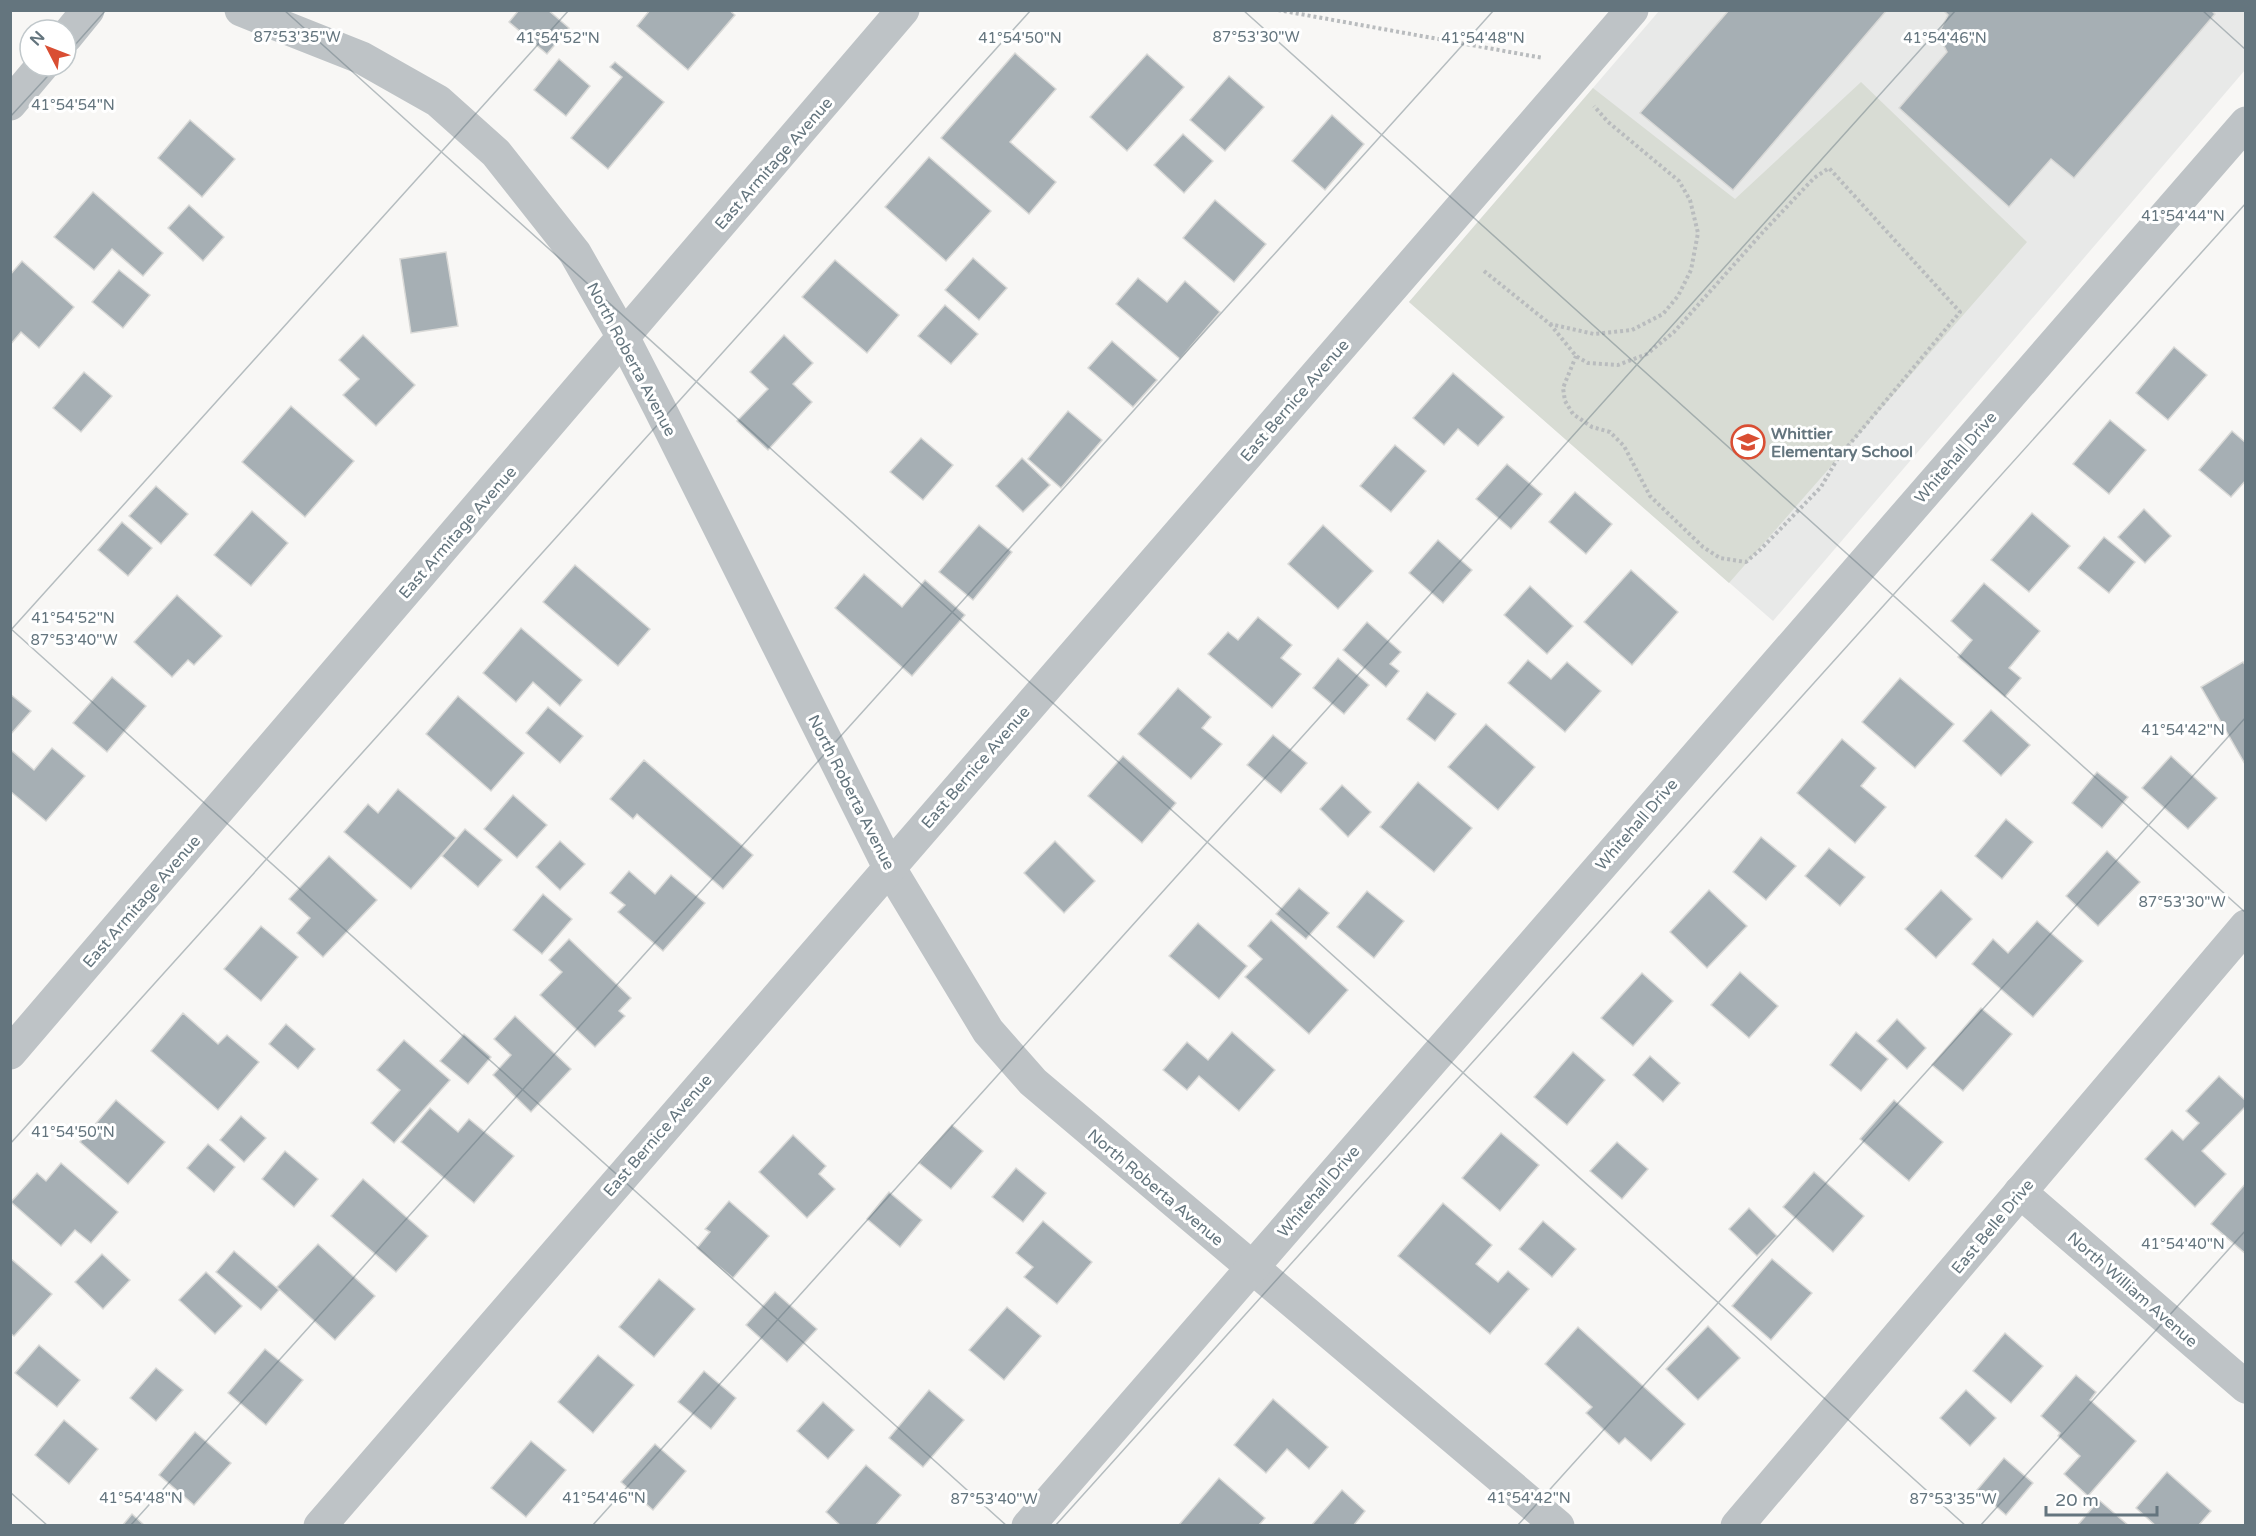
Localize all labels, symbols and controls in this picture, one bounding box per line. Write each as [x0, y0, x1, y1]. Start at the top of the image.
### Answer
north arrow [18, 18, 78, 78]
text: N [26, 27, 49, 50]
text: 87°53'35"W [253, 28, 341, 46]
text: 87°53'30"W [1212, 28, 1300, 46]
text: 41°54'52"N [516, 29, 600, 47]
text: 41°54'50"N [978, 29, 1062, 47]
text: 41°54'48"N [1441, 29, 1525, 47]
text: 41°54'46"N [1903, 29, 1987, 47]
street label: East Armitage Avenue [711, 93, 837, 234]
text: 41°54'54"N [31, 96, 115, 114]
text: 41°54'44"N [2141, 207, 2225, 225]
street label: North Roberta Avenue [582, 279, 680, 440]
street label: East Bernice Avenue [1236, 335, 1353, 466]
street label: Whitehall Drive [1910, 408, 2001, 508]
school or university icon: Whittier Elementary School [1730, 424, 1766, 460]
place label: Whittier Elementary School [1771, 424, 1913, 462]
street label: East Armitage Avenue [395, 462, 521, 603]
text: 41°54'52"N [31, 609, 115, 627]
text: 87°53'40"W [30, 631, 118, 649]
street label: East Bernice Avenue [917, 702, 1034, 833]
street label: North Roberta Avenue [803, 712, 899, 873]
text: 41°54'42"N [2141, 721, 2225, 739]
street label: Whitehall Drive [1591, 775, 1682, 875]
street label: East Armitage Avenue [79, 831, 205, 972]
text: 87°53'30"W [2138, 893, 2226, 911]
street label: East Bernice Avenue [599, 1070, 716, 1201]
text: 41°54'50"N [31, 1123, 115, 1141]
street label: North Roberta Avenue [1083, 1125, 1227, 1251]
street label: Whitehall Drive [1273, 1142, 1364, 1242]
street label: East Belle Drive [1947, 1175, 2038, 1278]
street label: North William Avenue [2063, 1228, 2201, 1352]
text: 41°54'40"N [2141, 1235, 2225, 1253]
scale bar [2046, 1479, 2157, 1517]
text: 41°54'48"N [99, 1489, 183, 1507]
text: 41°54'46"N [562, 1489, 646, 1507]
text: 41°54'42"N [1487, 1489, 1571, 1507]
text: 20 m [2055, 1489, 2099, 1511]
text: 87°53'40"W [950, 1490, 1038, 1508]
text: 87°53'35"W [1909, 1490, 1997, 1508]

